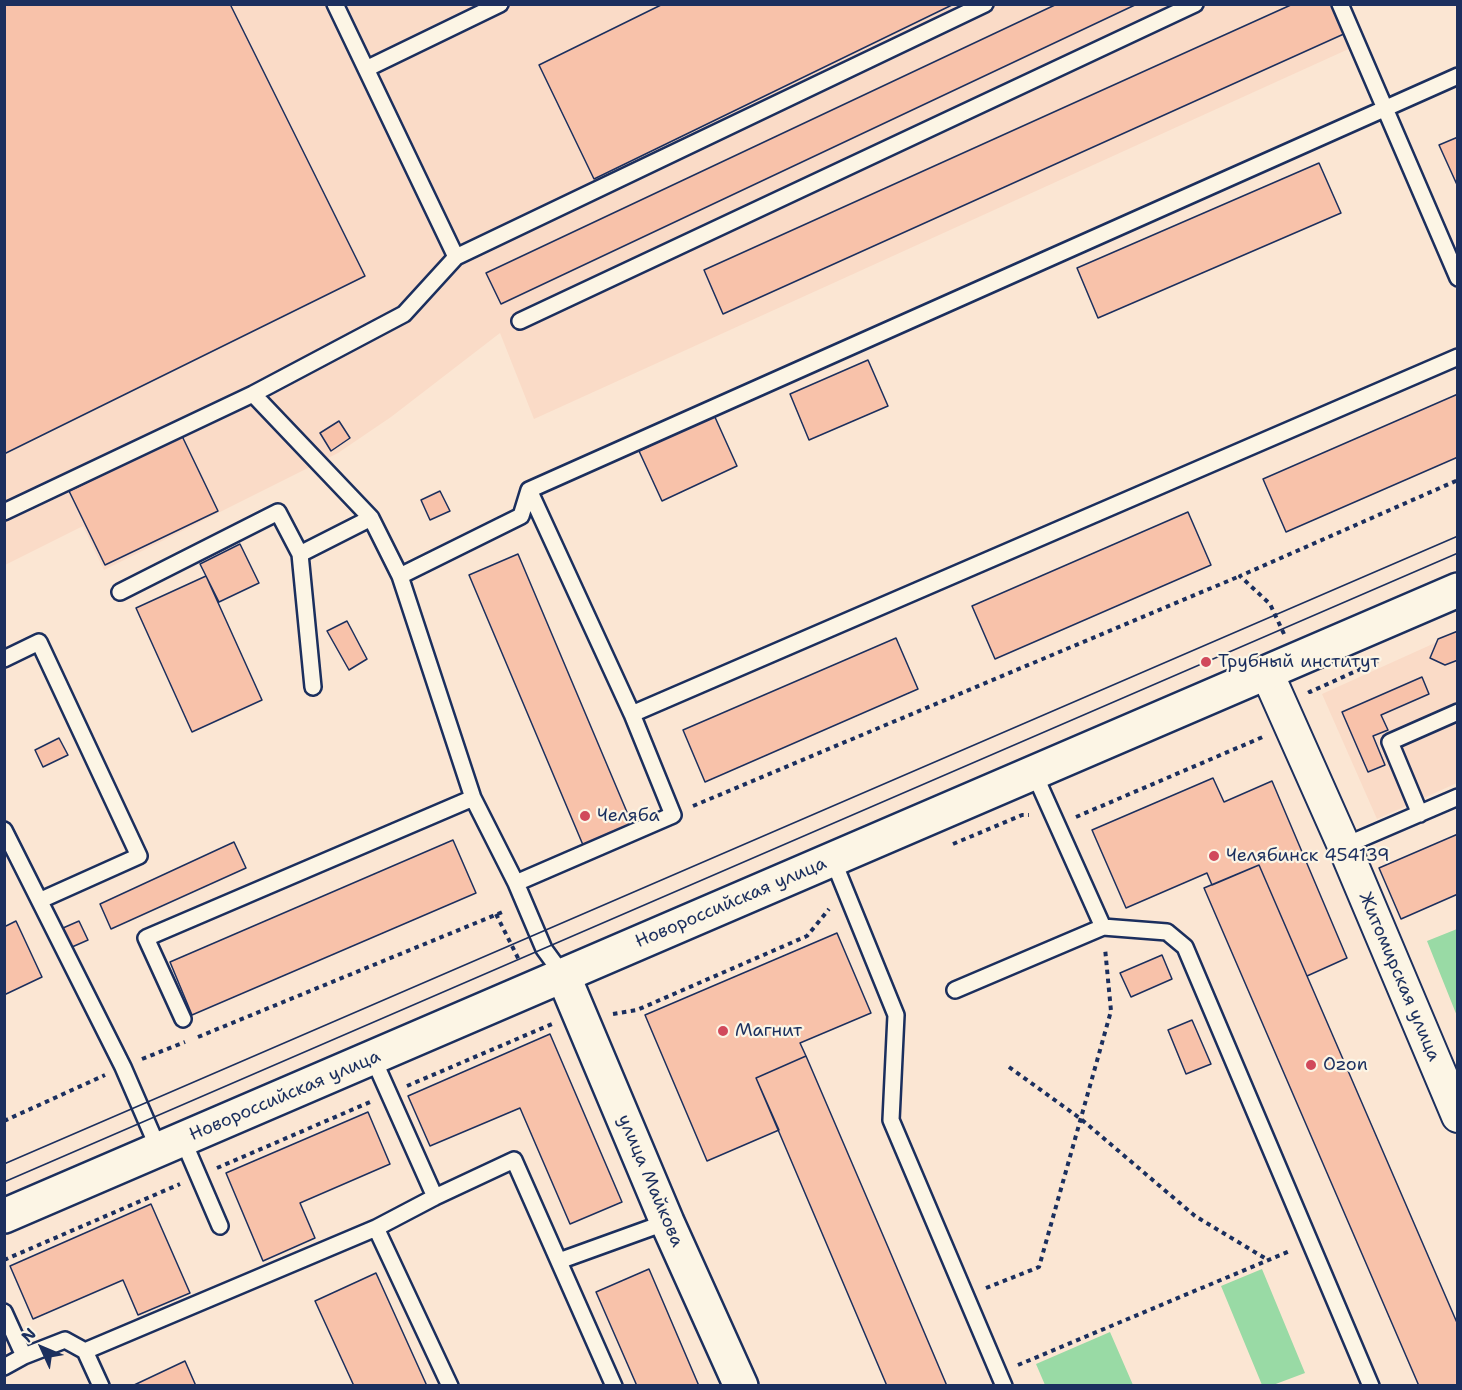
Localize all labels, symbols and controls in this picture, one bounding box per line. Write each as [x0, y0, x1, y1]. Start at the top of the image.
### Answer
place label: Трубный институт [1218, 651, 1379, 673]
marker: Трубный институт [1199, 655, 1213, 669]
place label: Челяба [597, 805, 660, 827]
marker: Челяба [578, 809, 592, 823]
place label: Челябинск 454139 [1226, 845, 1390, 867]
marker: Челябинск 454139 [1207, 849, 1221, 863]
street label: Новороссийская улица [632, 853, 830, 953]
street label: Житомирская улица [1354, 889, 1444, 1065]
place label: Магнит [735, 1020, 802, 1042]
marker: Магнит [716, 1024, 730, 1038]
street label: Новороссийская улица [186, 1046, 384, 1146]
place label: Ozon [1323, 1054, 1368, 1076]
marker: Ozon [1304, 1058, 1318, 1072]
street label: улица Майкова [612, 1112, 688, 1250]
north arrow [12, 1318, 72, 1378]
text: N [17, 1323, 41, 1347]

